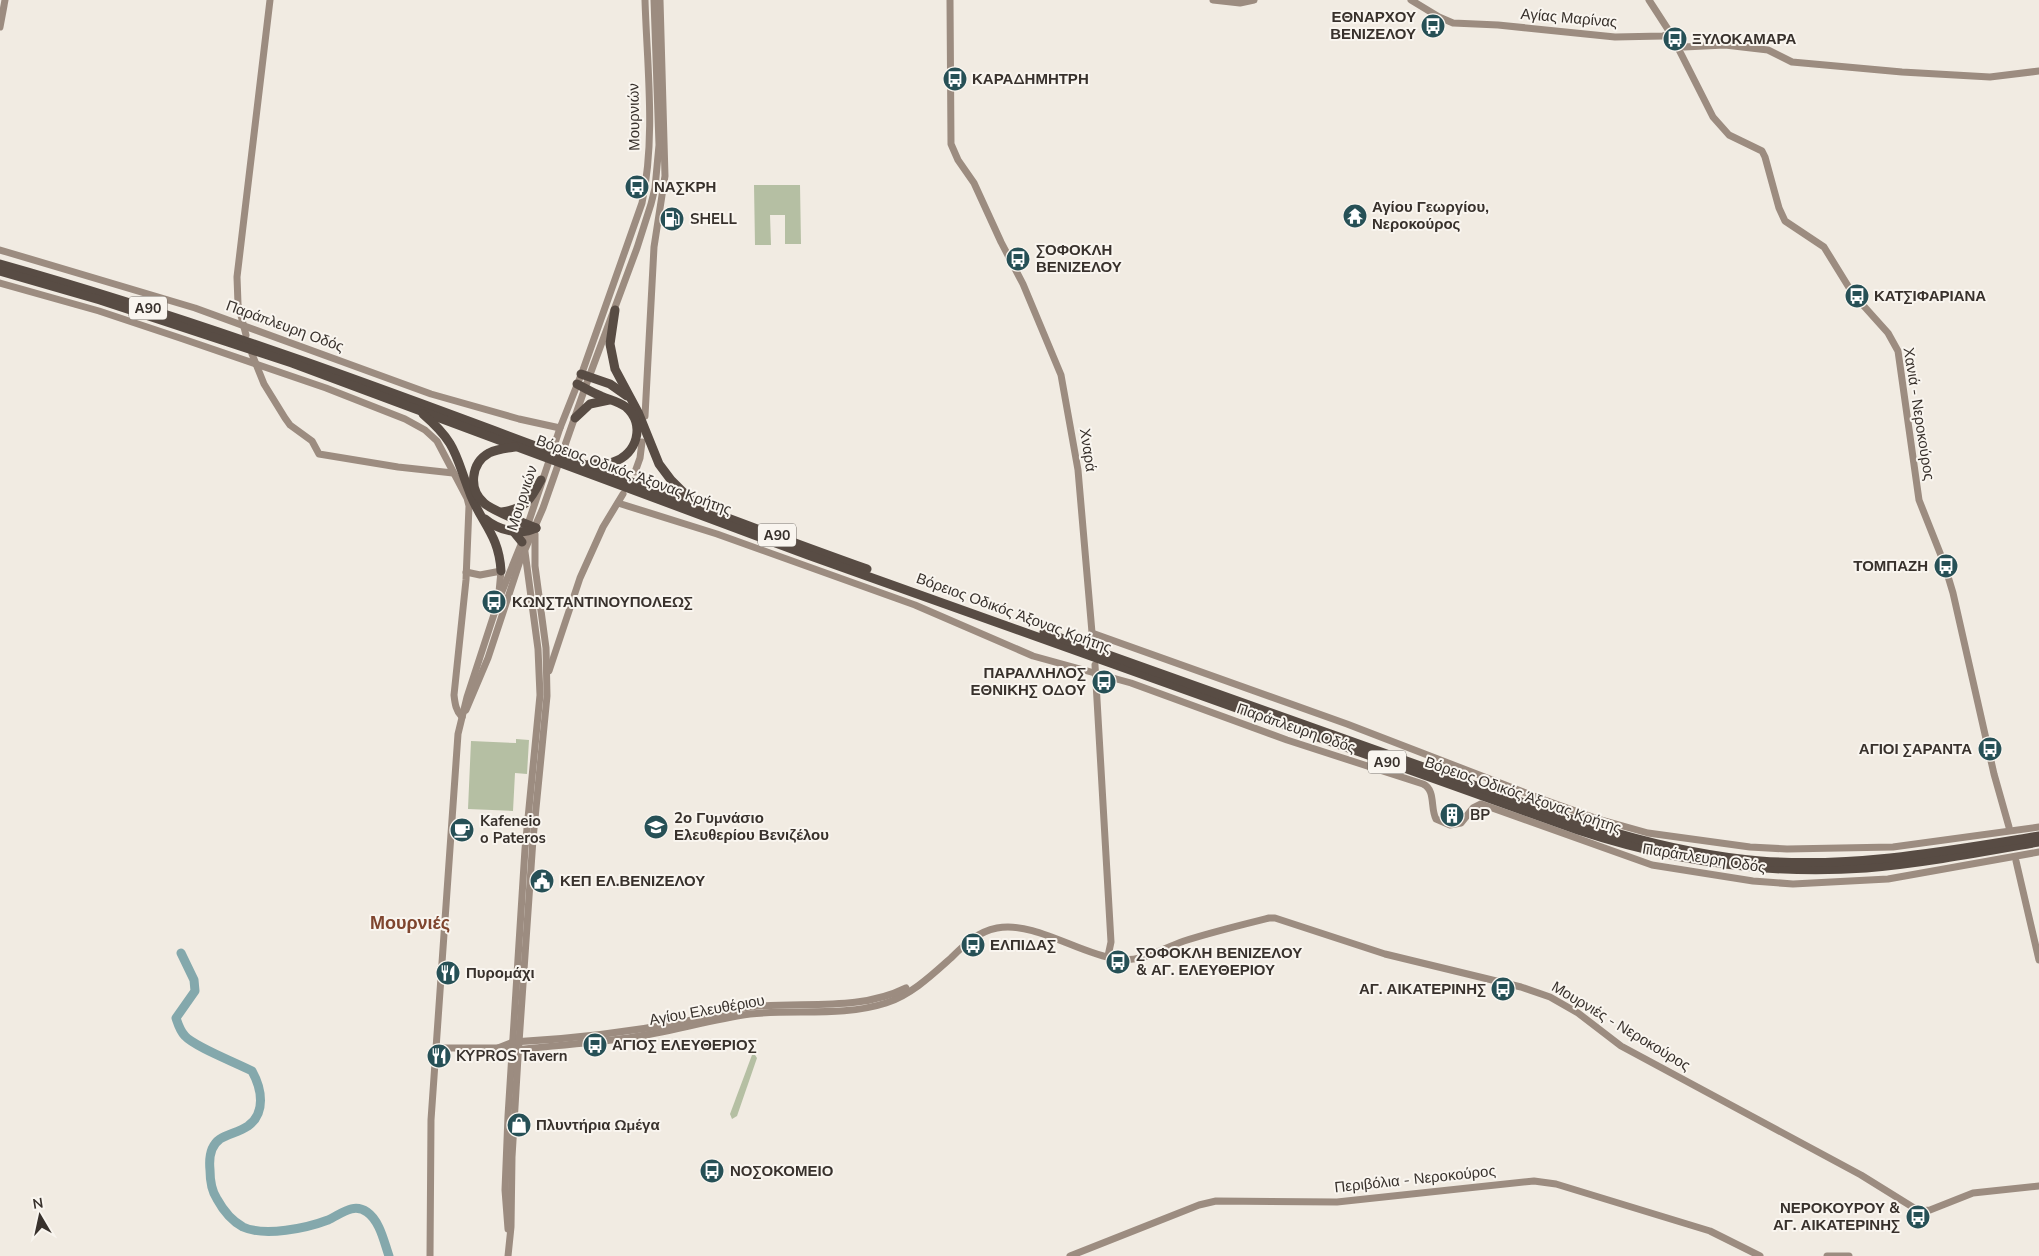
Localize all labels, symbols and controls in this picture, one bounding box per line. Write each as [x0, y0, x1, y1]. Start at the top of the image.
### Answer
street label: Αγίας Μαρίνας [1520, 4, 1618, 32]
place label: ΕΘΝΑΡΧΟΥ ΒΕΝΙΖΕΛΟΥ [1330, 7, 1416, 44]
bus stop icon: ΕΘΝΑΡΧΟΥ ΒΕΝΙΖΕΛΟΥ [1420, 13, 1446, 39]
bus stop icon: ΞΥΛΟΚΑΜΑΡΑ [1662, 26, 1688, 52]
place label: ΞΥΛΟΚΑΜΑΡΑ [1692, 29, 1796, 49]
bus stop icon: ΚΑΡΑΔΗΜΗΤΡΗ [942, 66, 968, 92]
place label: ΚΑΡΑΔΗΜΗΤΡΗ [972, 69, 1089, 89]
street label: Μουρνιών [623, 83, 645, 151]
bus stop icon: ΝΑΣΚΡΗ [624, 174, 650, 200]
place label: ΝΑΣΚΡΗ [654, 177, 716, 197]
place label: Αγίου Γεωργίου, Νεροκούρος [1372, 197, 1489, 234]
temple icon: Αγίου Γεωργίου, Νεροκούρος [1342, 203, 1368, 229]
fuel station icon: SHELL [659, 206, 685, 232]
place label: SHELL [690, 209, 737, 229]
place label: ΣΟΦΟΚΛΗ ΒΕΝΙΖΕΛΟΥ [1036, 240, 1122, 277]
bus stop icon: ΣΟΦΟΚΛΗ ΒΕΝΙΖΕΛΟΥ [1005, 246, 1031, 272]
bus stop icon: ΚΑΤΣΙΦΑΡΙΑΝΑ [1844, 283, 1870, 309]
place label: ΚΑΤΣΙΦΑΡΙΑΝΑ [1874, 286, 1986, 306]
street label: Παράπλευρη Οδός [223, 295, 347, 357]
road number: Α90 [129, 296, 167, 320]
street label: Χανιά - Νεροκούρος [1899, 346, 1939, 482]
street label: Χναρά [1075, 427, 1101, 473]
street label: Βόρειος Οδικός Άξονας Κρήτης [533, 430, 735, 520]
street label: Μουρνιών [502, 463, 542, 533]
road number: Α90 [758, 524, 796, 546]
bus stop icon: ΤΟΜΠΑΖΗ [1933, 553, 1959, 579]
place label: ΤΟΜΠΑΖΗ [1853, 556, 1928, 576]
street label: Βόρειος Οδικός Άξονας Κρήτης [913, 568, 1115, 658]
bus stop icon: ΚΩΝΣΤΑΝΤΙΝΟΥΠΟΛΕΩΣ [481, 589, 507, 615]
place label: ΚΩΝΣΤΑΝΤΙΝΟΥΠΟΛΕΩΣ [512, 592, 693, 612]
place label: ΠΑΡΑΛΛΗΛΟΣ ΕΘΝΙΚΗΣ ΟΔΟΥ [971, 663, 1086, 700]
bus stop icon: ΠΑΡΑΛΛΗΛΟΣ ΕΘΝΙΚΗΣ ΟΔΟΥ [1091, 669, 1117, 695]
street label: Παράπλευρη Οδός [1234, 698, 1358, 758]
bus stop icon: ΑΓΙΟΙ ΣΑΡΑΝΤΑ [1977, 736, 2003, 762]
place label: ΑΓΙΟΙ ΣΑΡΑΝΤΑ [1859, 739, 1972, 759]
road number: Α90 [1368, 750, 1406, 774]
street label: Βόρειος Οδικός Άξονας Κρήτης [1422, 752, 1624, 838]
building icon: BP [1439, 802, 1465, 828]
place label: BP [1470, 805, 1490, 825]
place label: 2ο Γυμνάσιο Ελευθερίου Βενιζέλου [674, 808, 829, 845]
place label: Kafeneio o Pateros [480, 811, 546, 848]
school or university icon: 2ο Γυμνάσιο Ελευθερίου Βενιζέλου [643, 814, 669, 840]
cafe icon: Kafeneio o Pateros [449, 817, 475, 843]
street label: Παράπλευρη Οδός [1641, 838, 1767, 878]
public building icon: ΚΕΠ ΕΛ.ΒΕΝΙΖΕΛΟΥ [529, 868, 555, 894]
place label: ΚΕΠ ΕΛ.ΒΕΝΙΖΕΛΟΥ [560, 871, 705, 891]
district label: Μουρνιές [370, 911, 450, 935]
bus stop icon: ΕΛΠΙΔΑΣ [960, 932, 986, 958]
place label: ΕΛΠΙΔΑΣ [990, 935, 1056, 955]
place label: ΣΟΦΟΚΛΗ ΒΕΝΙΖΕΛΟΥ & ΑΓ. ΕΛΕΥΘΕΡΙΟΥ [1136, 943, 1302, 980]
bus stop icon: ΣΟΦΟΚΛΗ ΒΕΝΙΖΕΛΟΥ & ΑΓ. ΕΛΕΥΘΕΡΙΟΥ [1105, 949, 1131, 975]
restaurant icon: Πυρομάχι [435, 960, 461, 986]
place label: Πυρομάχι [466, 963, 535, 983]
bus stop icon: ΑΓ. ΑΙΚΑΤΕΡΙΝΗΣ [1490, 976, 1516, 1002]
street label: Μουρνιές - Νεροκούρος [1548, 977, 1694, 1075]
place label: ΑΓ. ΑΙΚΑΤΕΡΙΝΗΣ [1359, 979, 1486, 999]
street label: Αγίου Ελευθέριου [648, 990, 766, 1030]
bus stop icon: ΑΓΙΟΣ ΕΛΕΥΘΕΡΙΟΣ [582, 1032, 608, 1058]
place label: ΑΓΙΟΣ ΕΛΕΥΘΕΡΙΟΣ [612, 1035, 757, 1055]
restaurant icon: KYPROS Tavern [426, 1043, 452, 1069]
place label: KYPROS Tavern [456, 1046, 568, 1066]
shop icon: Πλυντήρια Ωμέγα [506, 1112, 532, 1138]
place label: Πλυντήρια Ωμέγα [536, 1115, 660, 1135]
bus stop icon: ΝΟΣΟΚΟΜΕΙΟ [699, 1158, 725, 1184]
place label: ΝΟΣΟΚΟΜΕΙΟ [730, 1161, 834, 1181]
street label: Περιβόλια - Νεροκούρος [1333, 1161, 1497, 1197]
north arrow [15, 1191, 65, 1241]
text: N [31, 1193, 45, 1214]
place label: ΝΕΡΟΚΟΥΡΟΥ & ΑΓ. ΑΙΚΑΤΕΡΙΝΗΣ [1773, 1198, 1901, 1235]
bus stop icon: ΝΕΡΟΚΟΥΡΟΥ & ΑΓ. ΑΙΚΑΤΕΡΙΝΗΣ [1905, 1204, 1931, 1230]

